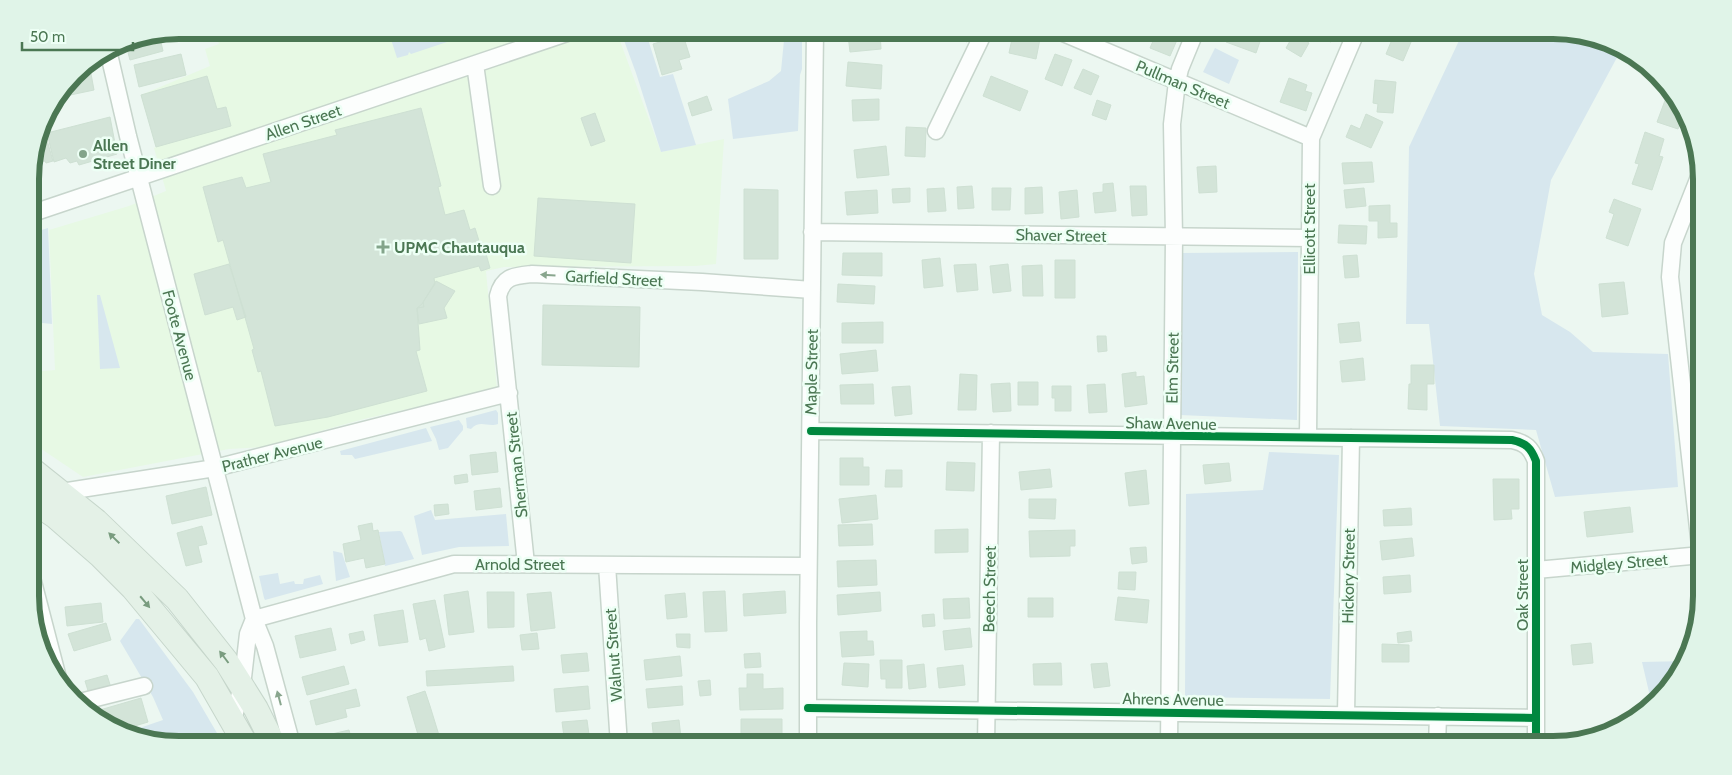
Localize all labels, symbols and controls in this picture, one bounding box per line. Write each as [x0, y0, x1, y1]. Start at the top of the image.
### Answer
scale bar [22, 20, 134, 52]
text: 50 m [30, 28, 65, 46]
street label: Pullman Street [1133, 56, 1233, 113]
street label: Allen Street [263, 100, 344, 144]
place label: Allen Street Diner [93, 136, 177, 173]
marker: Allen Street Diner [77, 148, 89, 160]
street label: Ellicott Street [1300, 183, 1319, 275]
street label: Shaver Street [1015, 225, 1107, 246]
place label: UPMC Chautauqua [394, 238, 525, 257]
marker: UPMC Chautauqua [376, 240, 390, 254]
street label: Garfield Street [565, 266, 664, 291]
one-way arrow [540, 271, 556, 279]
street label: Foote Avenue [158, 288, 201, 383]
street label: Maple Street [801, 328, 822, 415]
street label: Elm Street [1162, 332, 1183, 404]
street label: Sherman Street [501, 410, 532, 519]
street label: Shaw Avenue [1125, 413, 1217, 434]
street label: Prather Avenue [220, 433, 324, 476]
street label: Hickory Street [1338, 528, 1359, 624]
one-way arrow [108, 532, 120, 544]
street label: Beech Street [979, 545, 1000, 632]
street label: Midgley Street [1570, 550, 1669, 577]
street label: Arnold Street [475, 555, 566, 574]
street label: Oak Street [1513, 559, 1532, 631]
one-way arrow [140, 595, 151, 608]
street label: Walnut Street [601, 607, 626, 702]
one-way arrow [218, 651, 229, 664]
street label: Ahrens Avenue [1122, 689, 1224, 710]
one-way arrow [275, 690, 283, 705]

